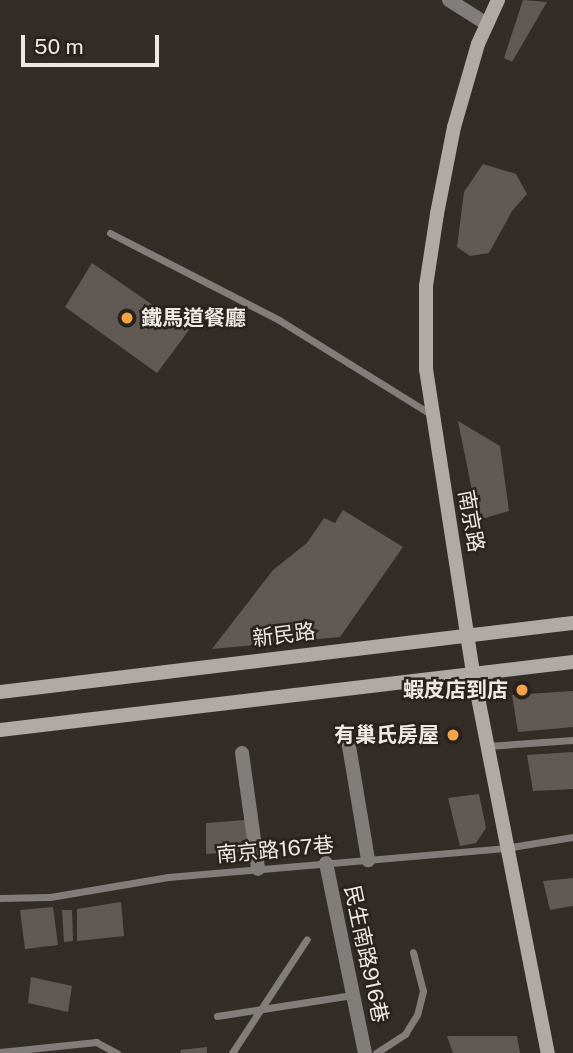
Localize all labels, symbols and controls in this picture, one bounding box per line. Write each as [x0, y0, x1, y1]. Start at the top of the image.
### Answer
scale bar [24, 21, 163, 65]
text: 50 m [34, 34, 84, 59]
place label: 鐵馬道餐廳 [141, 305, 246, 331]
marker: 鐵馬道餐廳 [119, 310, 135, 326]
street label: 南京路 [453, 488, 489, 554]
street label: 新民路 [251, 619, 317, 651]
place label: 蝦皮店到店 [403, 677, 508, 703]
marker: 蝦皮店到店 [514, 682, 530, 698]
place label: 有巢氏房屋 [334, 722, 439, 748]
marker: 有巢氏房屋 [445, 727, 461, 743]
street label: 南京路167巷 [215, 832, 335, 868]
street label: 民生南路916巷 [339, 883, 393, 1025]

